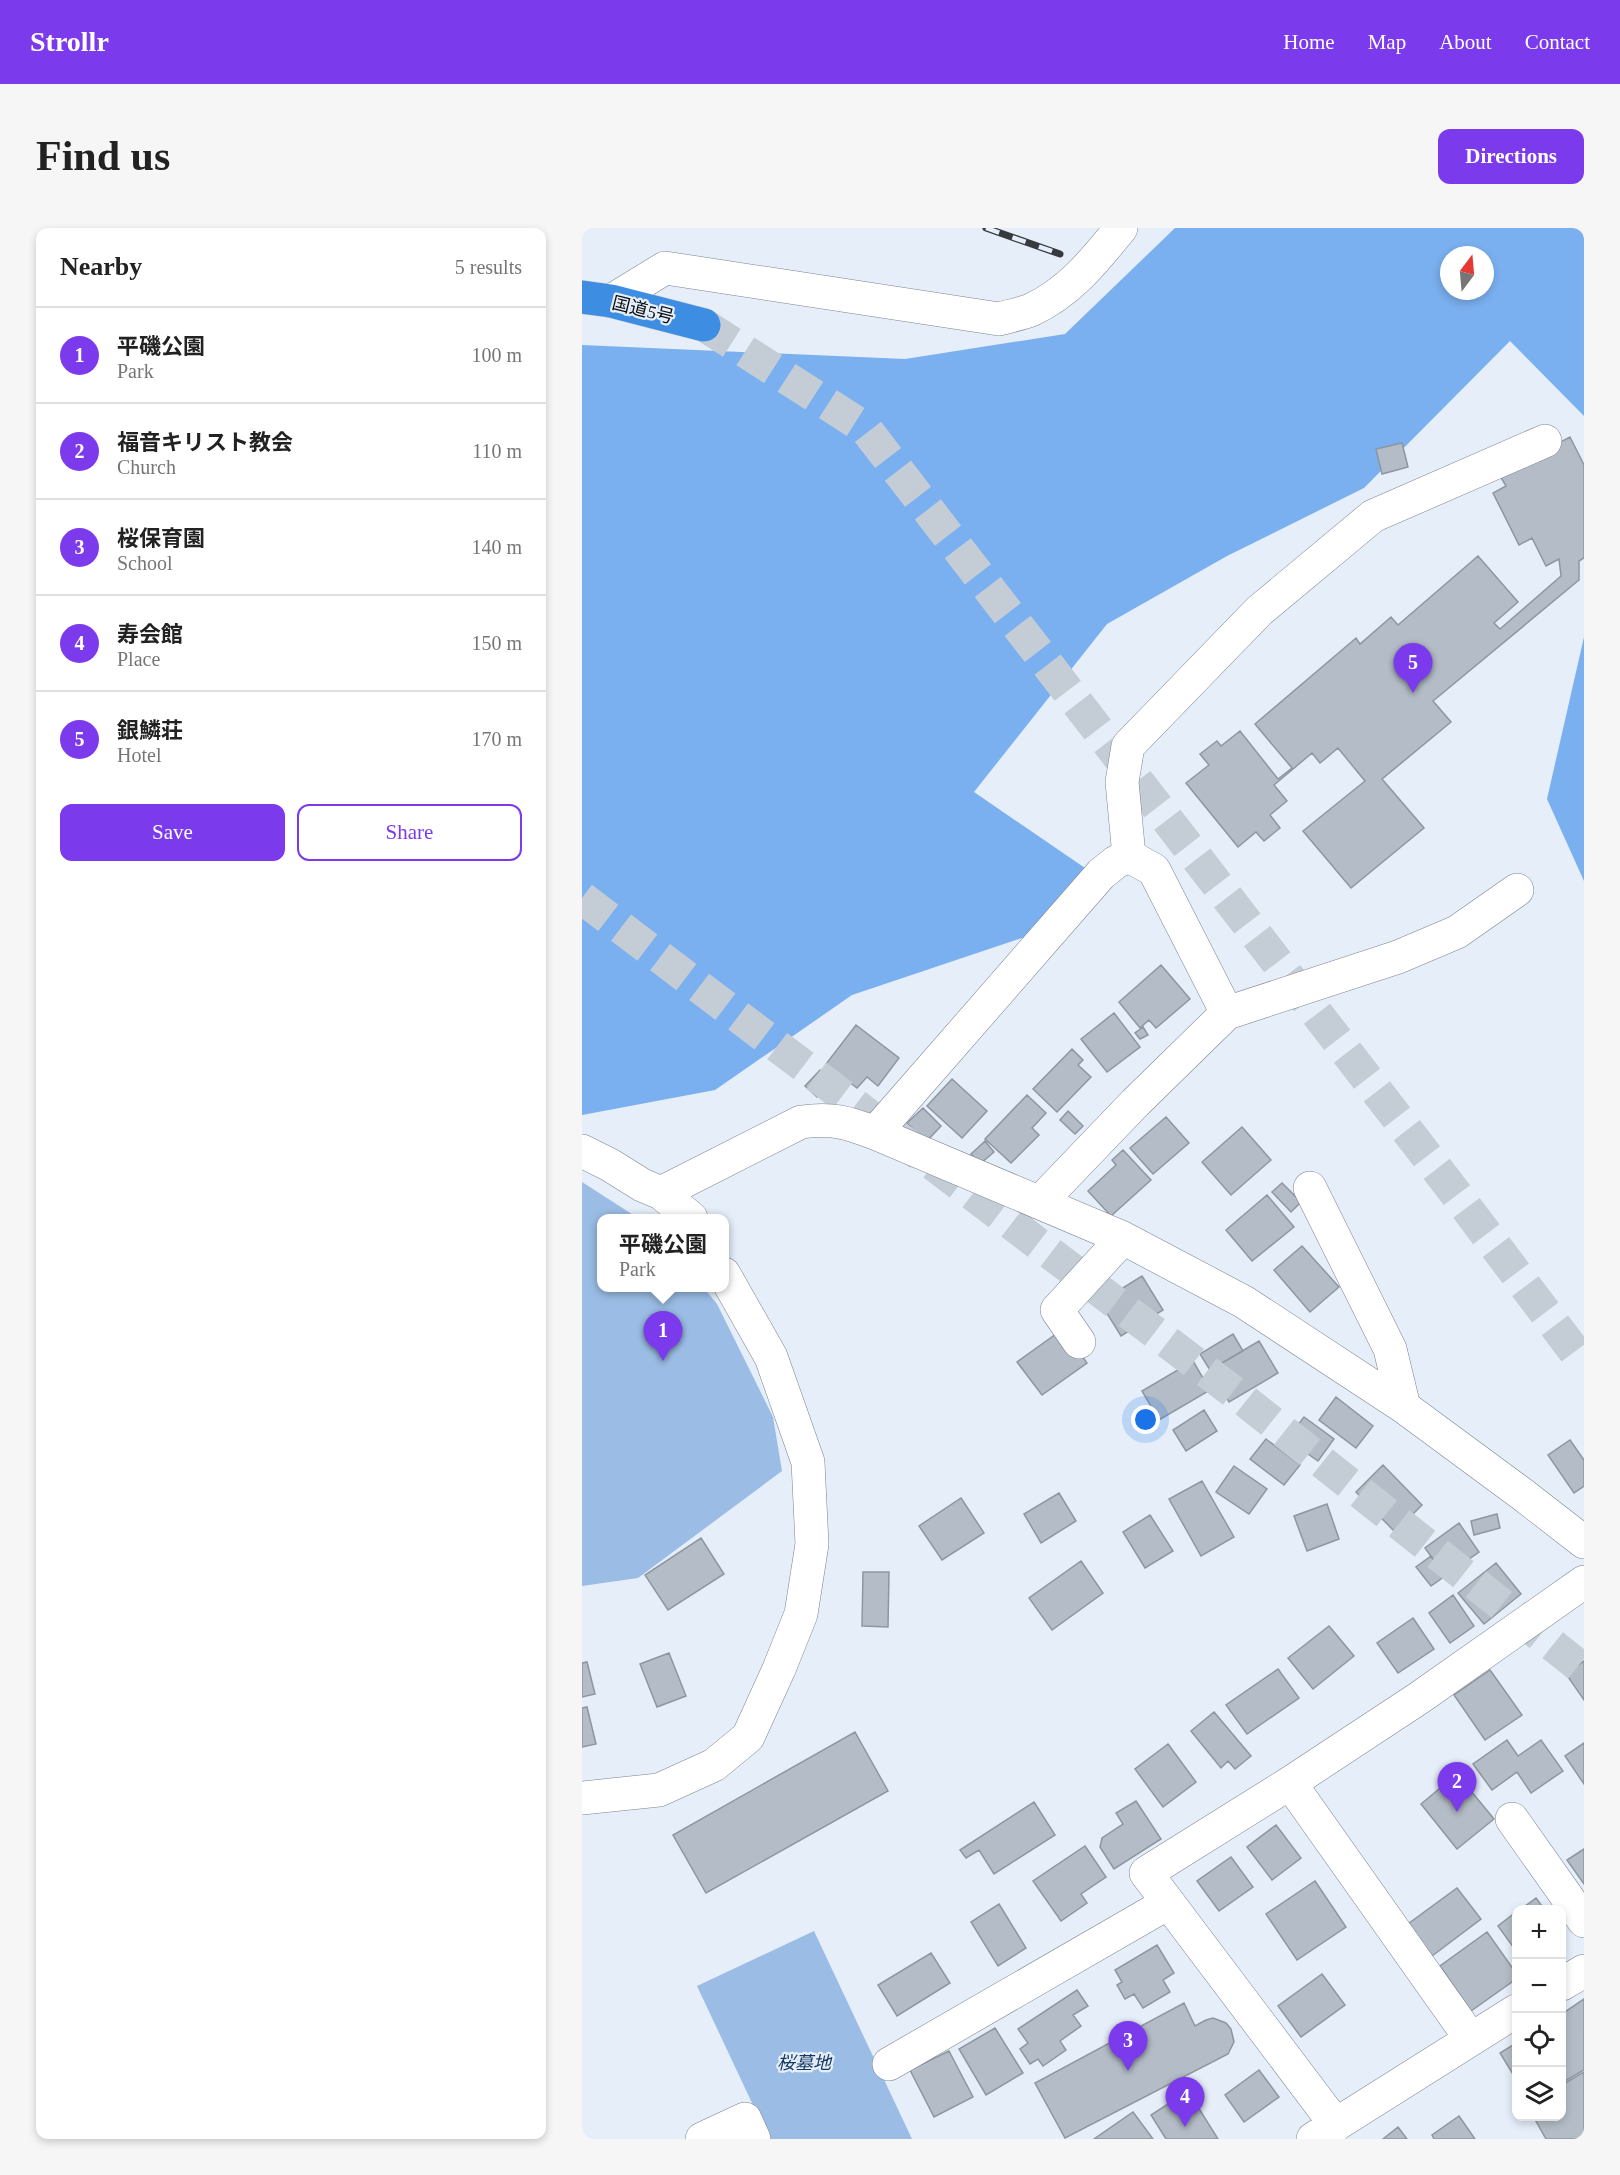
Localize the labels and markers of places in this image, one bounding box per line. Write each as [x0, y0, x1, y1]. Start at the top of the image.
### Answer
pin: 5 [1394, 644, 1432, 693]
pin: 1 [644, 1312, 682, 1361]
pin: 2 [1438, 1762, 1476, 1812]
pin: 3 [1108, 2022, 1148, 2071]
pin: 4 [1166, 2078, 1204, 2127]

